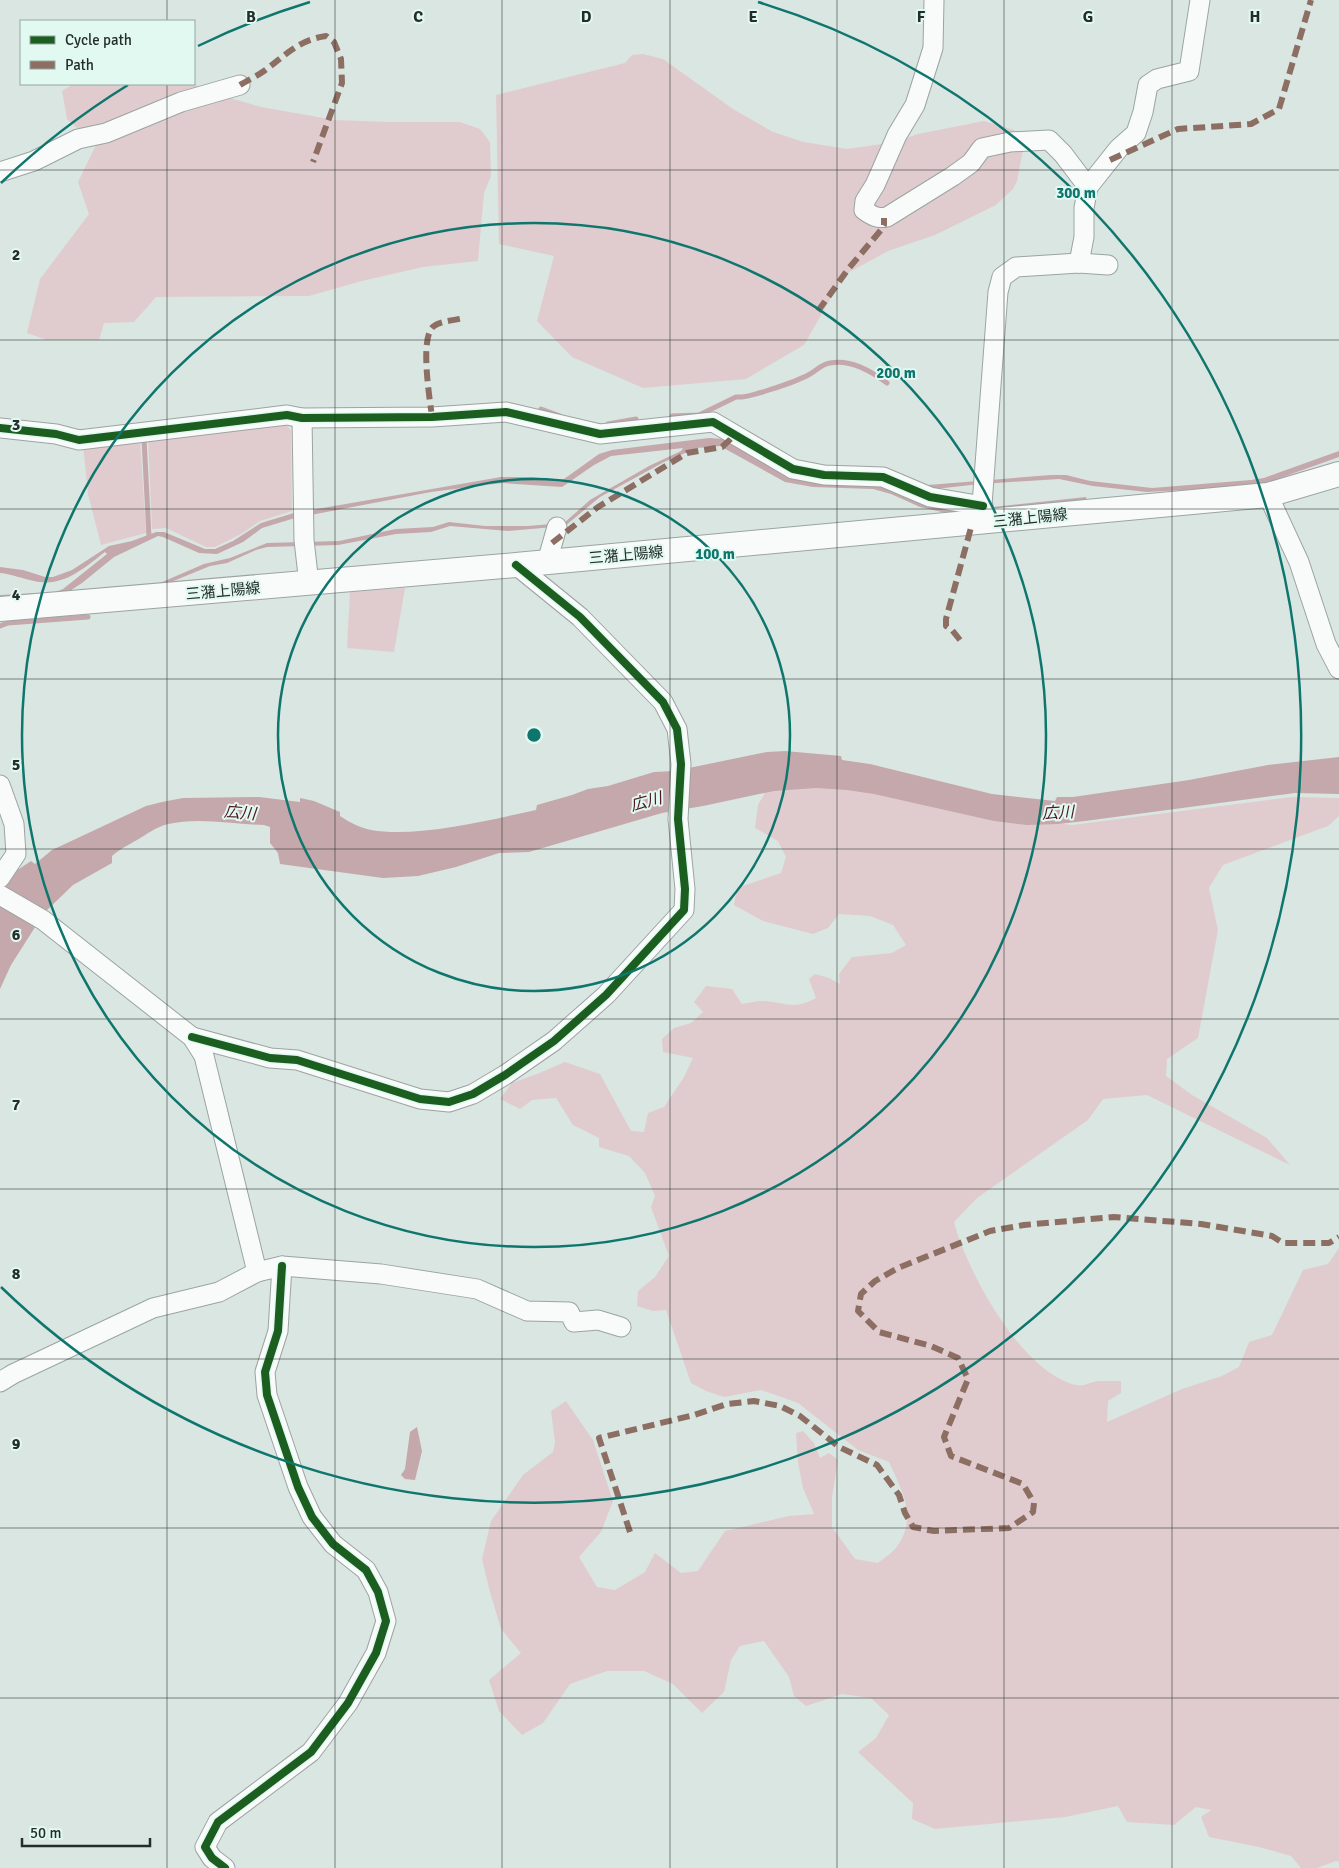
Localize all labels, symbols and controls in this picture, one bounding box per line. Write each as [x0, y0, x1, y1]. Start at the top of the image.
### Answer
text: B [246, 7, 256, 27]
text: C [413, 7, 423, 27]
text: D [581, 7, 592, 27]
text: E [748, 7, 758, 27]
text: F [917, 7, 926, 27]
text: G [1083, 7, 1093, 27]
text: H [1250, 7, 1260, 27]
legend [20, 20, 195, 85]
text: Cycle path [65, 31, 132, 49]
text: Path [65, 56, 94, 74]
text: 300 m [1056, 184, 1096, 202]
text: 2 [12, 245, 20, 265]
text: 200 m [876, 364, 916, 382]
text: 3 [12, 415, 20, 435]
street label: 三潴上陽線 [992, 505, 1068, 531]
street label: 三潴上陽線 [588, 543, 664, 567]
text: 100 m [695, 545, 735, 563]
street label: 三潴上陽線 [185, 579, 261, 603]
text: 4 [12, 585, 21, 605]
centre of rings [525, 726, 543, 744]
text: 5 [12, 755, 20, 775]
water label: 広川 [628, 788, 666, 816]
water label: 広川 [223, 802, 259, 825]
water label: 広川 [1042, 802, 1077, 824]
text: 6 [12, 925, 21, 945]
text: 7 [12, 1095, 21, 1115]
text: 8 [12, 1264, 21, 1284]
text: 9 [12, 1434, 21, 1454]
scale bar [22, 1816, 150, 1848]
text: 50 m [30, 1824, 61, 1842]

